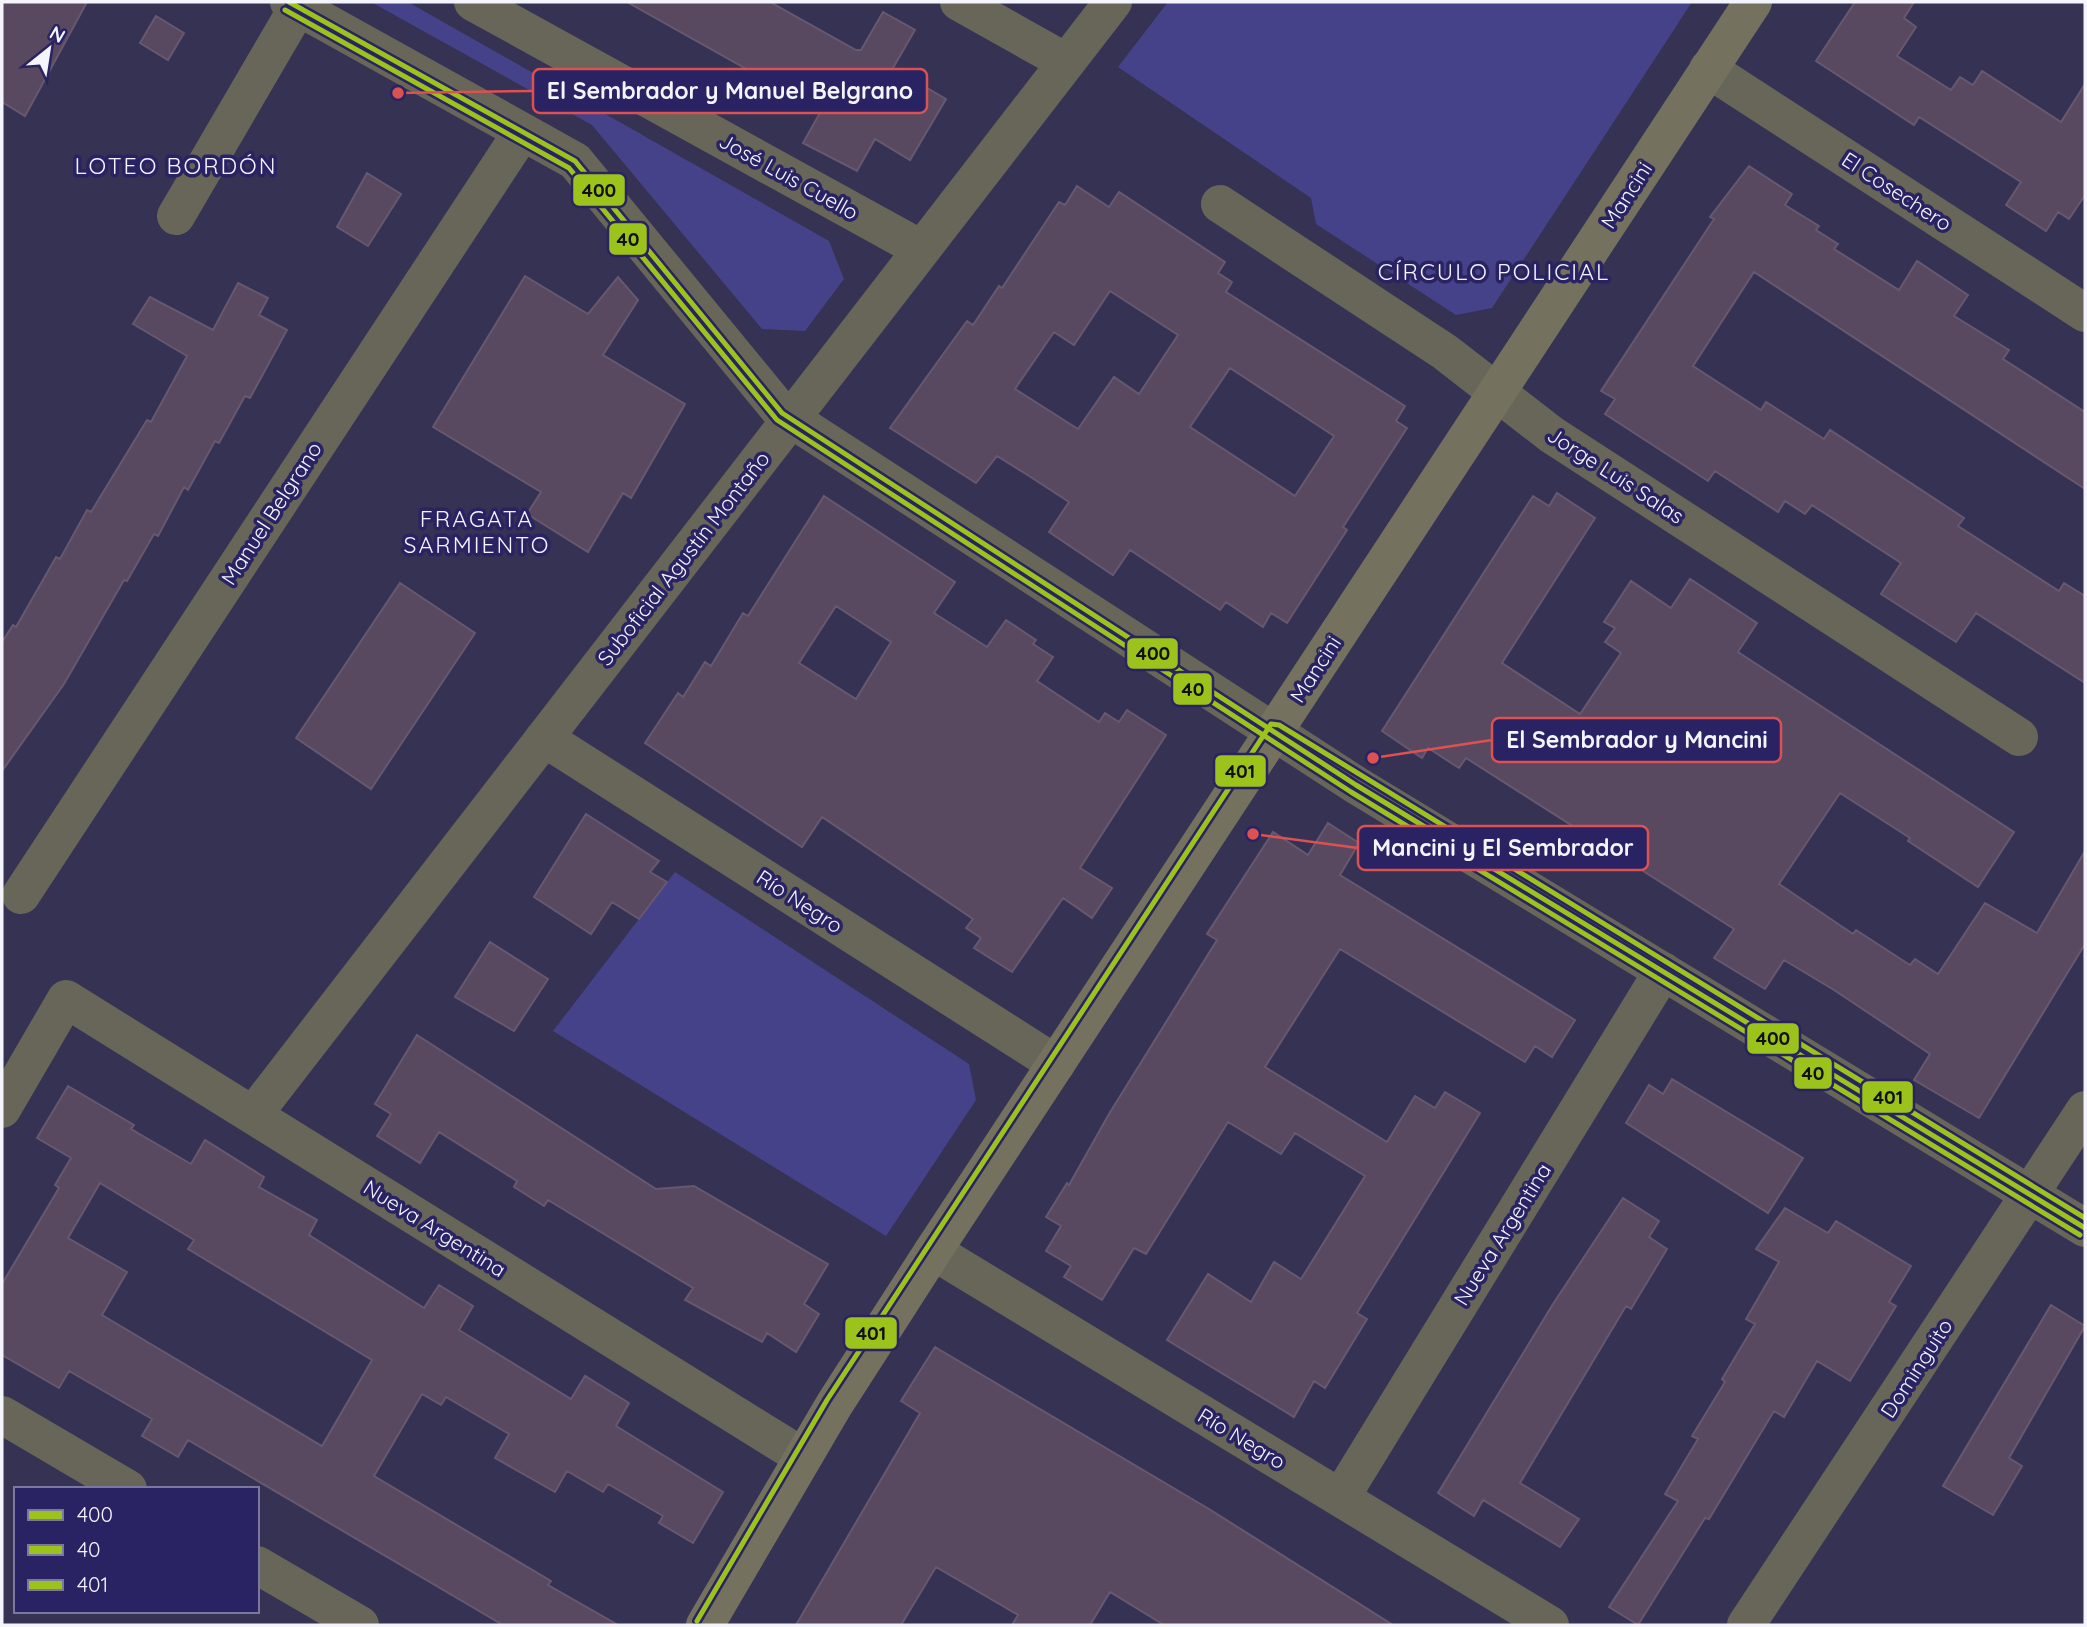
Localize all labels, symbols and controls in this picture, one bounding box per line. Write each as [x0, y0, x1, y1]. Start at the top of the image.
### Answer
north arrow [14, 14, 84, 84]
text: N [45, 20, 70, 48]
callout: El Sembrador y Manuel Belgrano [533, 69, 927, 113]
text: El Sembrador y Manuel Belgrano [547, 76, 913, 105]
street label: José Luis Cuello [715, 127, 863, 225]
street label: El Cosechero [1837, 146, 1957, 236]
district label: LOTEO BORDÓN [75, 151, 277, 180]
street label: Mancini [1595, 157, 1657, 233]
line badge: 400 [572, 173, 626, 207]
text: 400 [582, 178, 616, 202]
line badge: 40 [608, 222, 648, 256]
text: 40 [617, 227, 639, 251]
district label: CÍRCULO POLICIAL [1378, 257, 1610, 286]
street label: Jorge Luis Salas [1543, 421, 1689, 529]
street label: Manuel Belgrano [215, 437, 327, 589]
street label: Suboficial Agustín Montaño [591, 446, 775, 670]
district label: FRAGATA SARMIENTO [404, 504, 550, 559]
street label: Mancini [1284, 631, 1346, 707]
line badge: 400 [1126, 637, 1179, 670]
text: 400 [1136, 641, 1170, 665]
line badge: 40 [1172, 672, 1213, 706]
text: 40 [1182, 677, 1204, 701]
callout: El Sembrador y Mancini [1492, 718, 1781, 762]
text: El Sembrador y Mancini [1506, 725, 1768, 754]
line badge: 401 [1214, 754, 1267, 788]
text: 401 [1225, 759, 1255, 783]
callout: Mancini y El Sembrador [1358, 826, 1648, 870]
text: Mancini y El Sembrador [1372, 833, 1634, 862]
street label: Río Negro [752, 864, 848, 938]
line badge: 400 [1746, 1022, 1800, 1055]
text: 400 [1756, 1026, 1790, 1050]
line badge: 40 [1793, 1056, 1833, 1090]
text: 40 [1802, 1061, 1824, 1085]
line badge: 401 [1861, 1080, 1914, 1114]
text: 401 [1873, 1085, 1903, 1109]
street label: Nueva Argentina [1448, 1158, 1556, 1310]
street label: Nueva Argentina [359, 1174, 511, 1282]
street label: Dominguito [1874, 1314, 1958, 1422]
line badge: 401 [844, 1316, 898, 1350]
text: 401 [856, 1321, 886, 1345]
street label: Río Negro [1194, 1402, 1290, 1474]
legend [14, 1487, 259, 1613]
text: 400 [77, 1501, 113, 1527]
text: 40 [77, 1536, 101, 1562]
text: 401 [77, 1571, 108, 1597]

